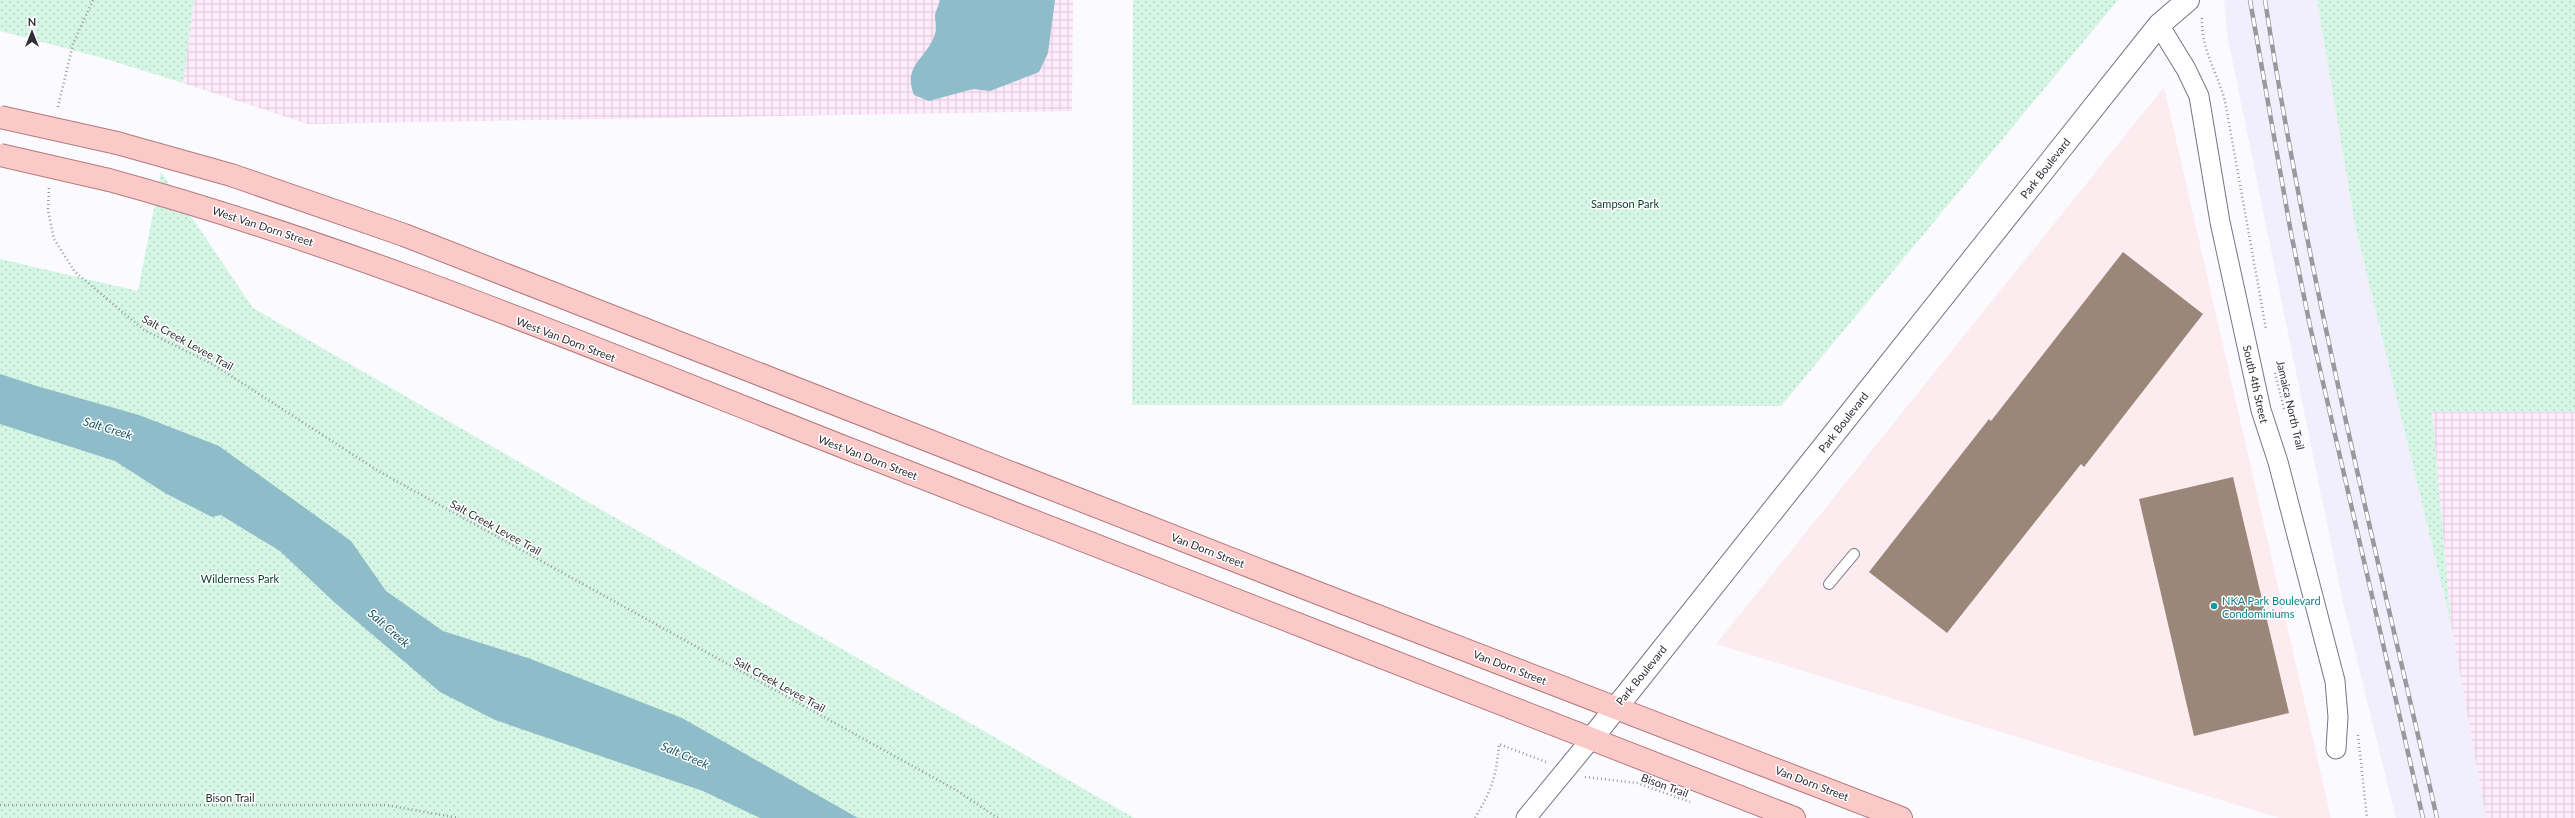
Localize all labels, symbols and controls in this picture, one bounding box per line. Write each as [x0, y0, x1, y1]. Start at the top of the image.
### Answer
north arrow [12, 12, 52, 52]
text: N [28, 15, 36, 28]
street label: Park Boulevard [2017, 135, 2073, 201]
park label: Sampson Park [1591, 197, 1659, 210]
street label: West Van Dorn Street [211, 204, 315, 248]
street label: Salt Creek Levee Trail [140, 312, 236, 372]
street label: West Van Dorn Street [515, 314, 617, 364]
street label: South 4th Street [2241, 344, 2271, 424]
street label: Jamaica North Trail [2274, 359, 2308, 451]
street label: Park Boulevard [1815, 389, 1871, 455]
water label: Salt Creek [82, 413, 135, 443]
street label: West Van Dorn Street [817, 432, 919, 482]
street label: Salt Creek Levee Trail [448, 497, 544, 557]
street label: Van Dorn Street [1169, 530, 1247, 570]
park label: Wilderness Park [201, 572, 280, 585]
place label: NKA Park Boulevard Condominiums [2222, 594, 2321, 620]
marker: NKA Park Boulevard Condominiums [2209, 601, 2219, 611]
water label: Salt Creek [365, 606, 413, 650]
street label: Park Boulevard [1613, 643, 1669, 707]
street label: Van Dorn Street [1471, 647, 1549, 687]
street label: Salt Creek Levee Trail [732, 654, 828, 714]
water label: Salt Creek [659, 738, 711, 772]
street label: Van Dorn Street [1773, 763, 1851, 803]
street label: Bison Trail [1640, 770, 1690, 800]
street label: Bison Trail [205, 791, 255, 804]

